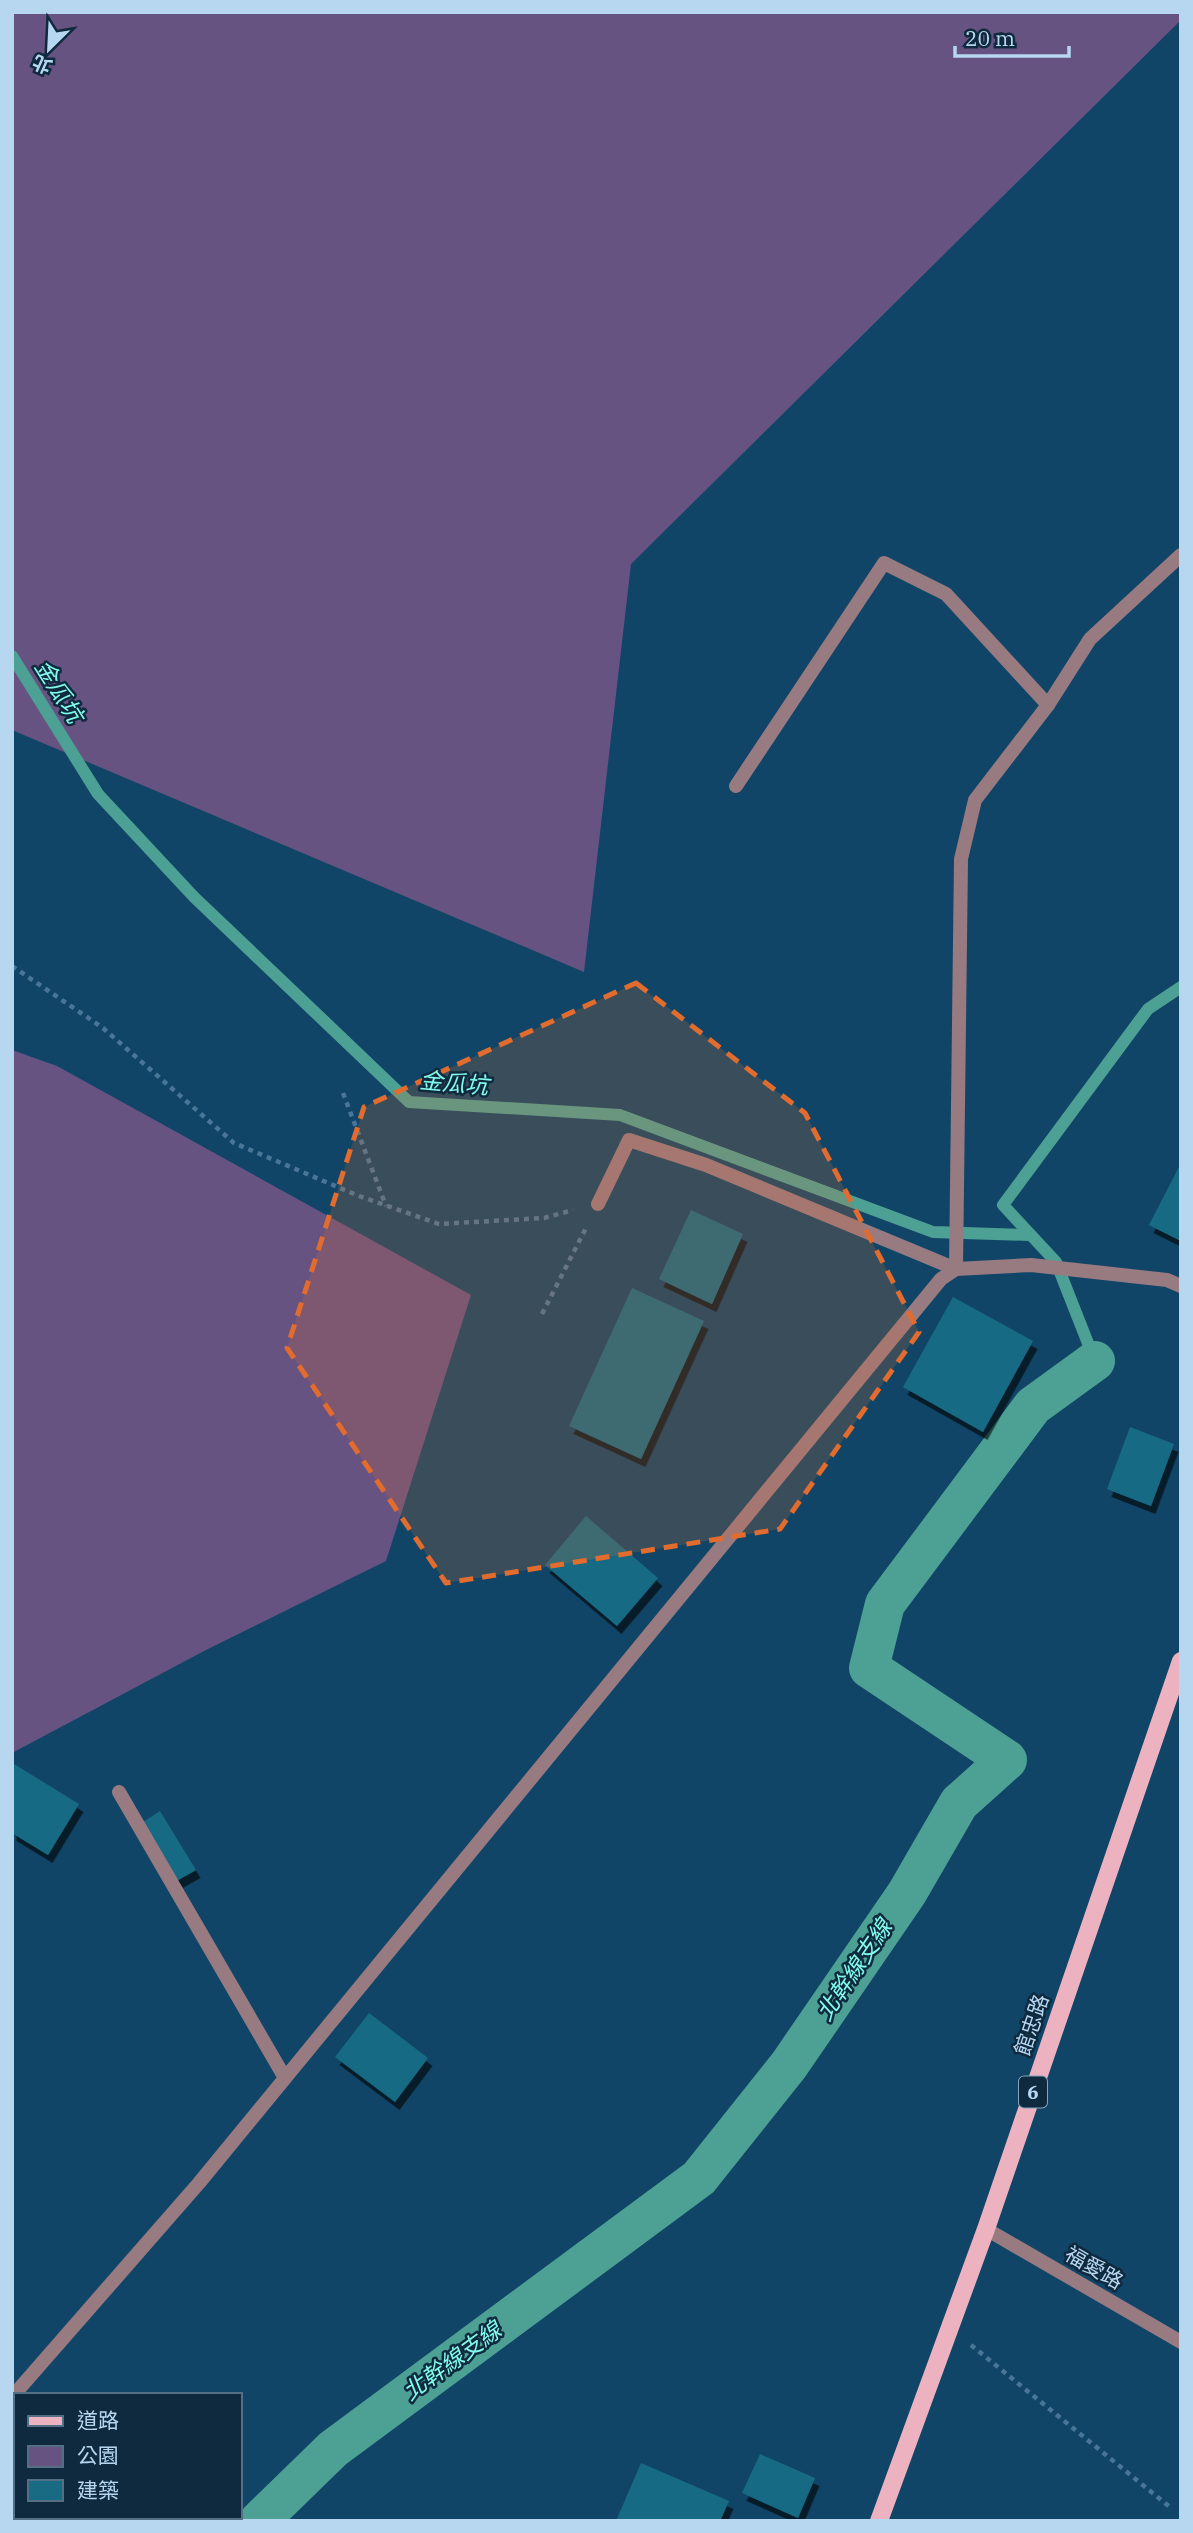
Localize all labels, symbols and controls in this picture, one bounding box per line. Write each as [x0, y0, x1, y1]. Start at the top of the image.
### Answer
north arrow [14, 14, 84, 84]
scale bar [955, 14, 1069, 58]
text: 20 m [965, 24, 1015, 52]
text: 北 [29, 50, 56, 79]
water label: 金瓜坑 [29, 653, 92, 730]
water label: 金瓜坑 [418, 1064, 493, 1100]
water label: 北幹線支線 [809, 1911, 899, 2025]
street label: 館忠路 [1008, 1990, 1055, 2059]
road number: 6 [1019, 2076, 1047, 2108]
street label: 福愛路 [1060, 2239, 1129, 2295]
water label: 北幹線支線 [396, 2312, 509, 2406]
legend [14, 2393, 242, 2519]
text: 道路 [77, 2406, 119, 2434]
text: 公園 [77, 2441, 119, 2469]
text: 建築 [77, 2476, 119, 2504]

